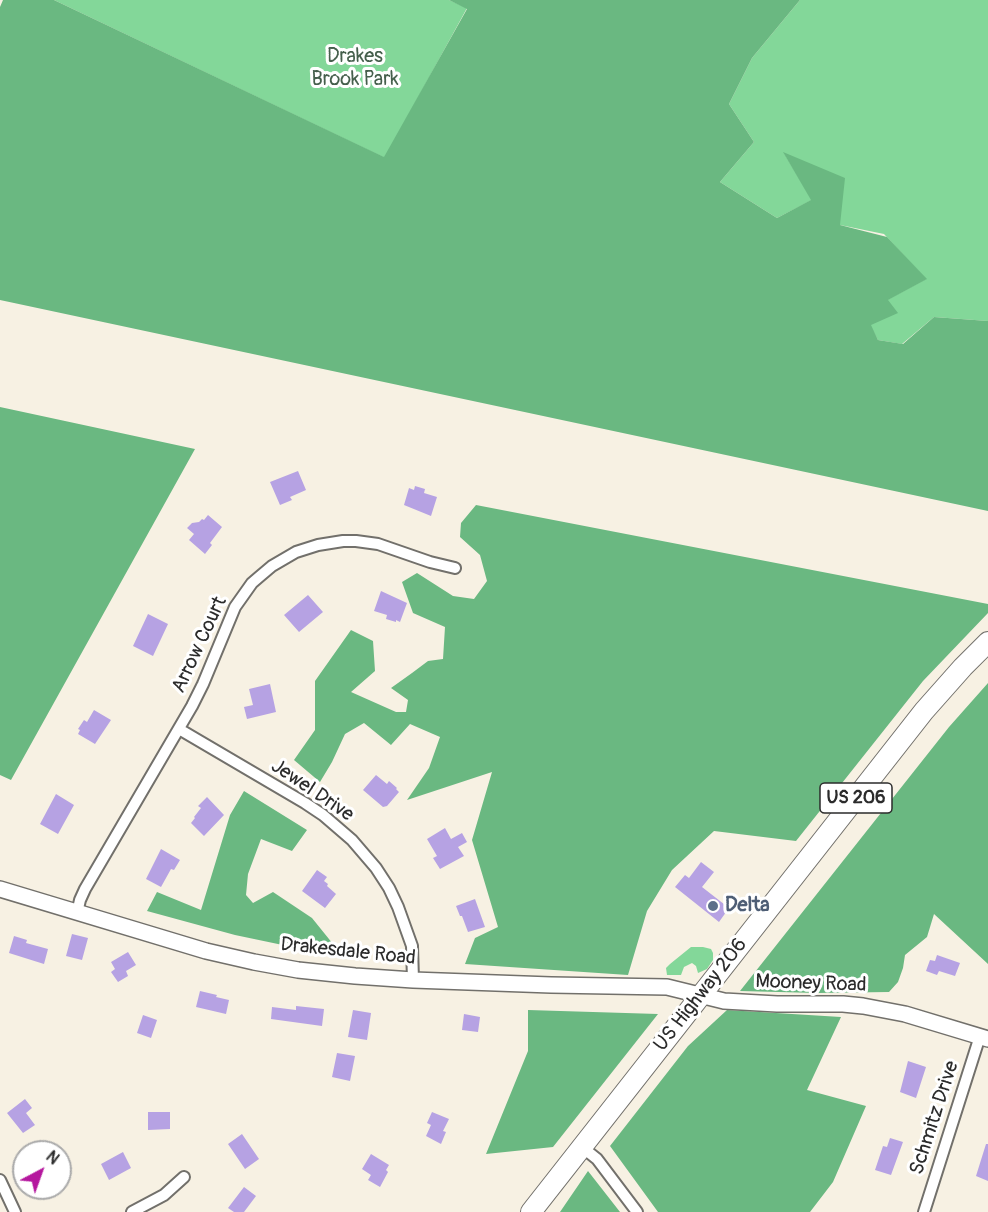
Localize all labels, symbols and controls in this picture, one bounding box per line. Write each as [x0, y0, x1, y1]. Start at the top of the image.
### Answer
park label: Drakes Brook Park [311, 45, 399, 92]
street label: Arrow Court [167, 593, 233, 697]
street label: Jewel Drive [266, 755, 358, 827]
road number: US 206 [820, 783, 892, 813]
place label: Delta [725, 894, 770, 918]
marker: Delta [706, 899, 720, 913]
street label: Drakesdale Road [279, 933, 417, 971]
street label: US Highway 206 [649, 934, 753, 1056]
street label: Mooney Road [755, 970, 867, 998]
street label: Schmitz Drive [905, 1058, 965, 1178]
north arrow [12, 1140, 72, 1200]
text: N [42, 1147, 63, 1169]

